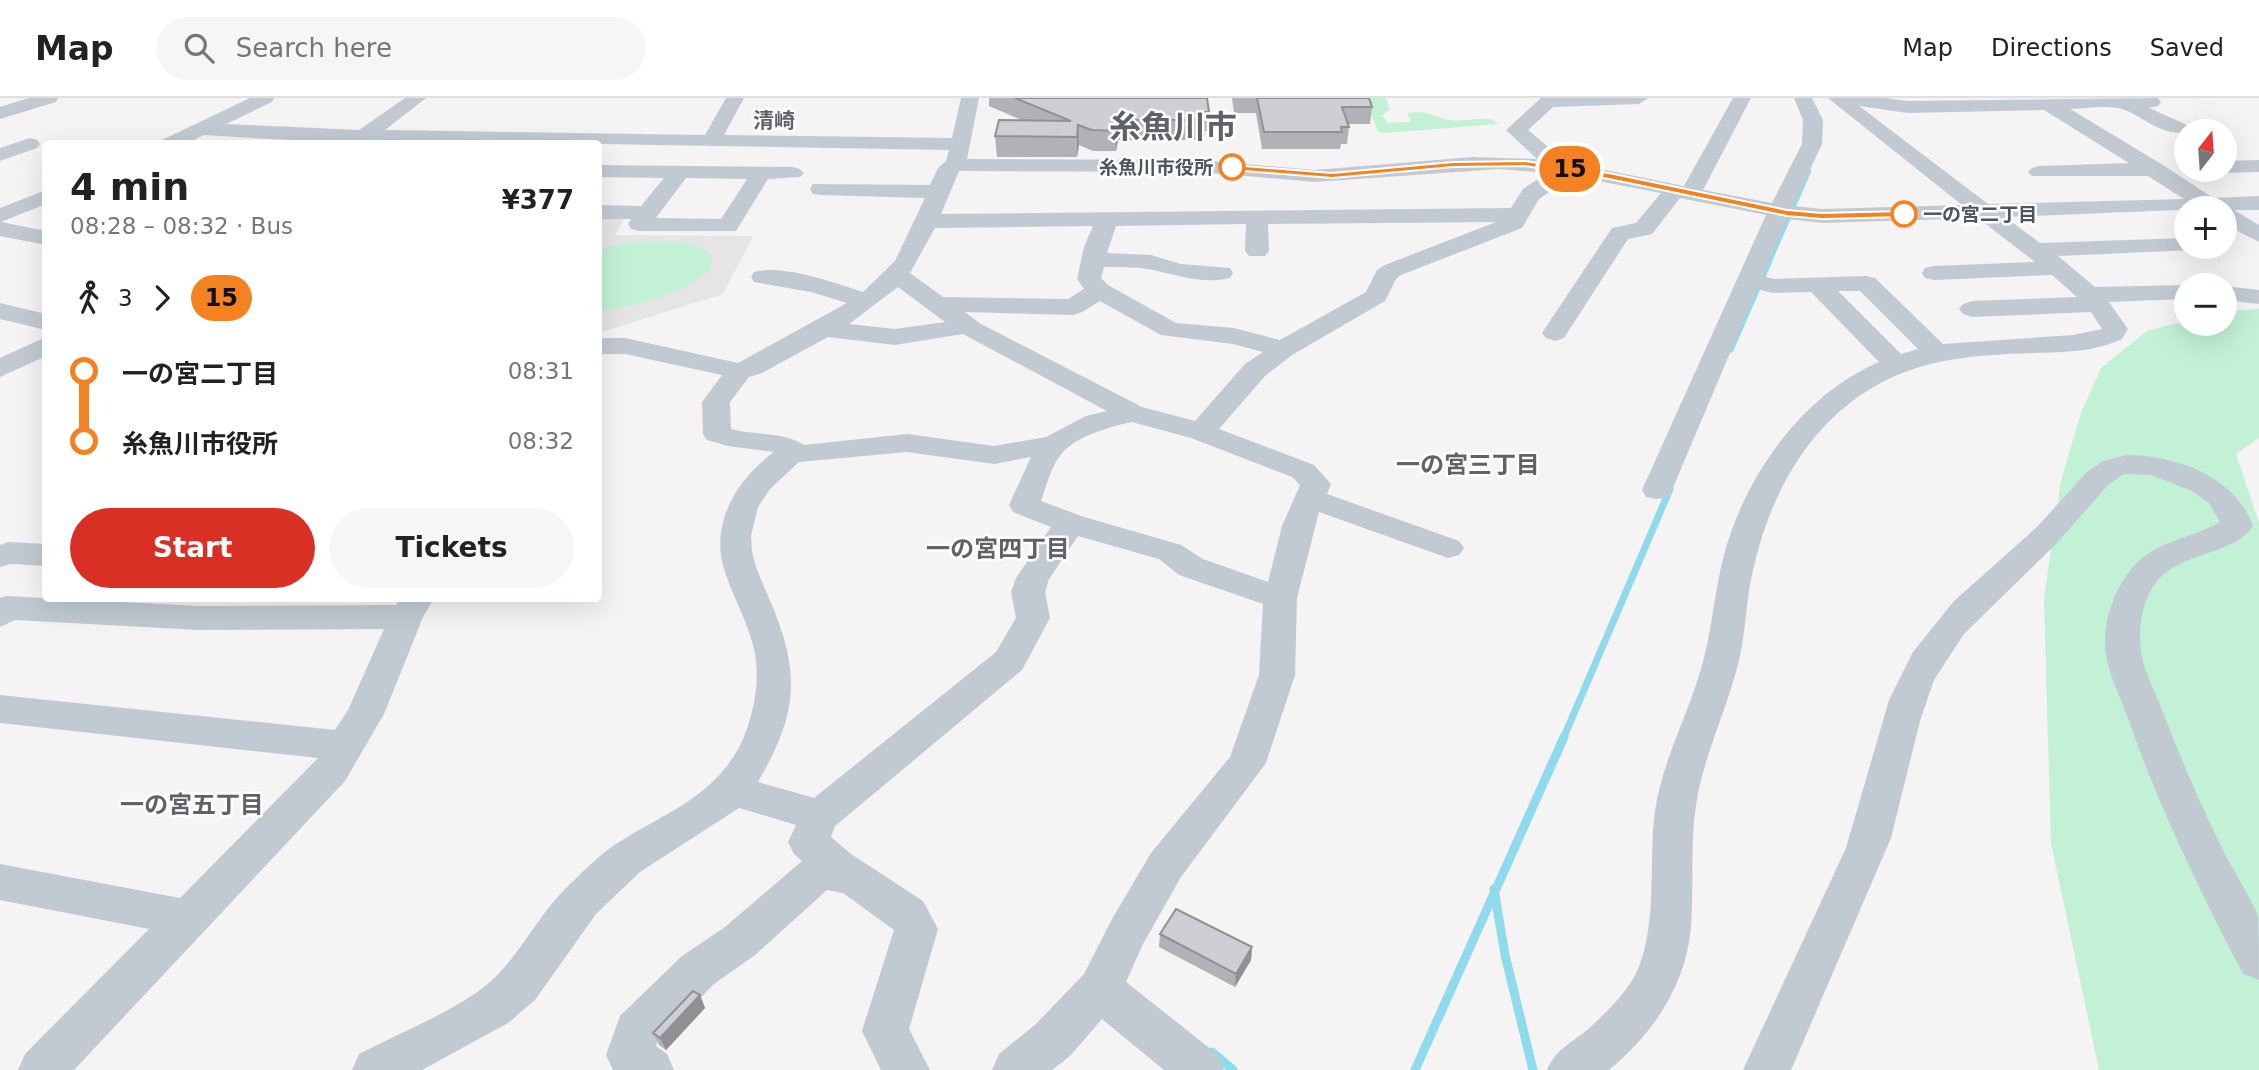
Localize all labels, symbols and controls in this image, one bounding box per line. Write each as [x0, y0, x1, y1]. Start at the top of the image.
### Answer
search box [156, 17, 646, 80]
text: Map [35, 29, 114, 68]
icon: search [180, 29, 218, 67]
text: Search here [236, 33, 392, 63]
text: Map [1902, 34, 1953, 62]
text: Directions [1991, 34, 2112, 62]
text: Saved [2150, 34, 2224, 62]
district label: 糸魚川市 [1109, 108, 1237, 146]
district label: 清崎 [753, 109, 795, 133]
north arrow [2174, 119, 2236, 182]
map controls [2174, 119, 2237, 336]
line badge: 15 [1538, 146, 1602, 192]
marker: 糸魚川市役所 [1219, 154, 1245, 180]
text: 15 [1553, 155, 1587, 183]
place label: 糸魚川市役所 [1099, 156, 1213, 178]
text: 4 min [70, 165, 189, 209]
text: ¥377 [502, 185, 574, 215]
button: + [2174, 196, 2237, 259]
marker: 一の宮二丁目 [1891, 201, 1917, 227]
place label: 一の宮二丁目 [1923, 203, 2037, 225]
text: 08:28 – 08:32 · Bus [70, 213, 293, 239]
button: − [2174, 273, 2237, 336]
icon: walk [70, 279, 108, 317]
icon: forward [143, 279, 181, 317]
text: 15 [205, 284, 238, 312]
text: 3 [118, 285, 133, 311]
text: 08:31 [508, 358, 574, 384]
text: 一の宮二丁目 [122, 359, 278, 389]
text: 08:32 [508, 428, 574, 454]
text: 糸魚川市役所 [122, 429, 278, 459]
district label: 一の宮三丁目 [1396, 451, 1540, 479]
button: Start [70, 508, 315, 588]
button: Tickets [329, 508, 574, 588]
district label: 一の宮四丁目 [926, 535, 1070, 563]
district label: 一の宮五丁目 [120, 791, 264, 819]

